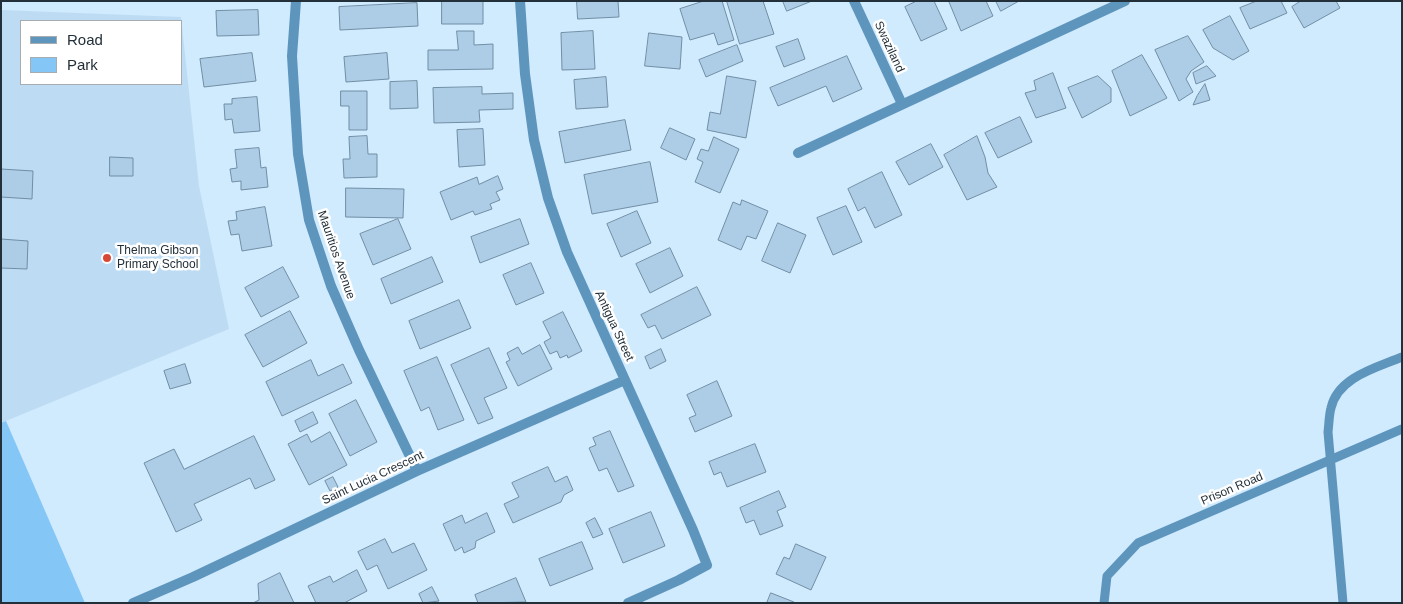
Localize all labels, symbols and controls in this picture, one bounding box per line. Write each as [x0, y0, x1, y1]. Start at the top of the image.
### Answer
street label: Swaziland [871, 19, 907, 75]
legend [20, 20, 182, 85]
text: Road [67, 31, 103, 48]
text: Park [67, 56, 98, 73]
street label: Mauritios Avenue [314, 209, 358, 301]
place label: Thelma Gibson Primary School [117, 244, 198, 272]
marker: Thelma Gibson Primary School [101, 252, 113, 264]
street label: Antigua Street [591, 288, 637, 364]
street label: Saint Lucia Crescent [320, 448, 426, 508]
street label: Prison Road [1199, 469, 1265, 509]

